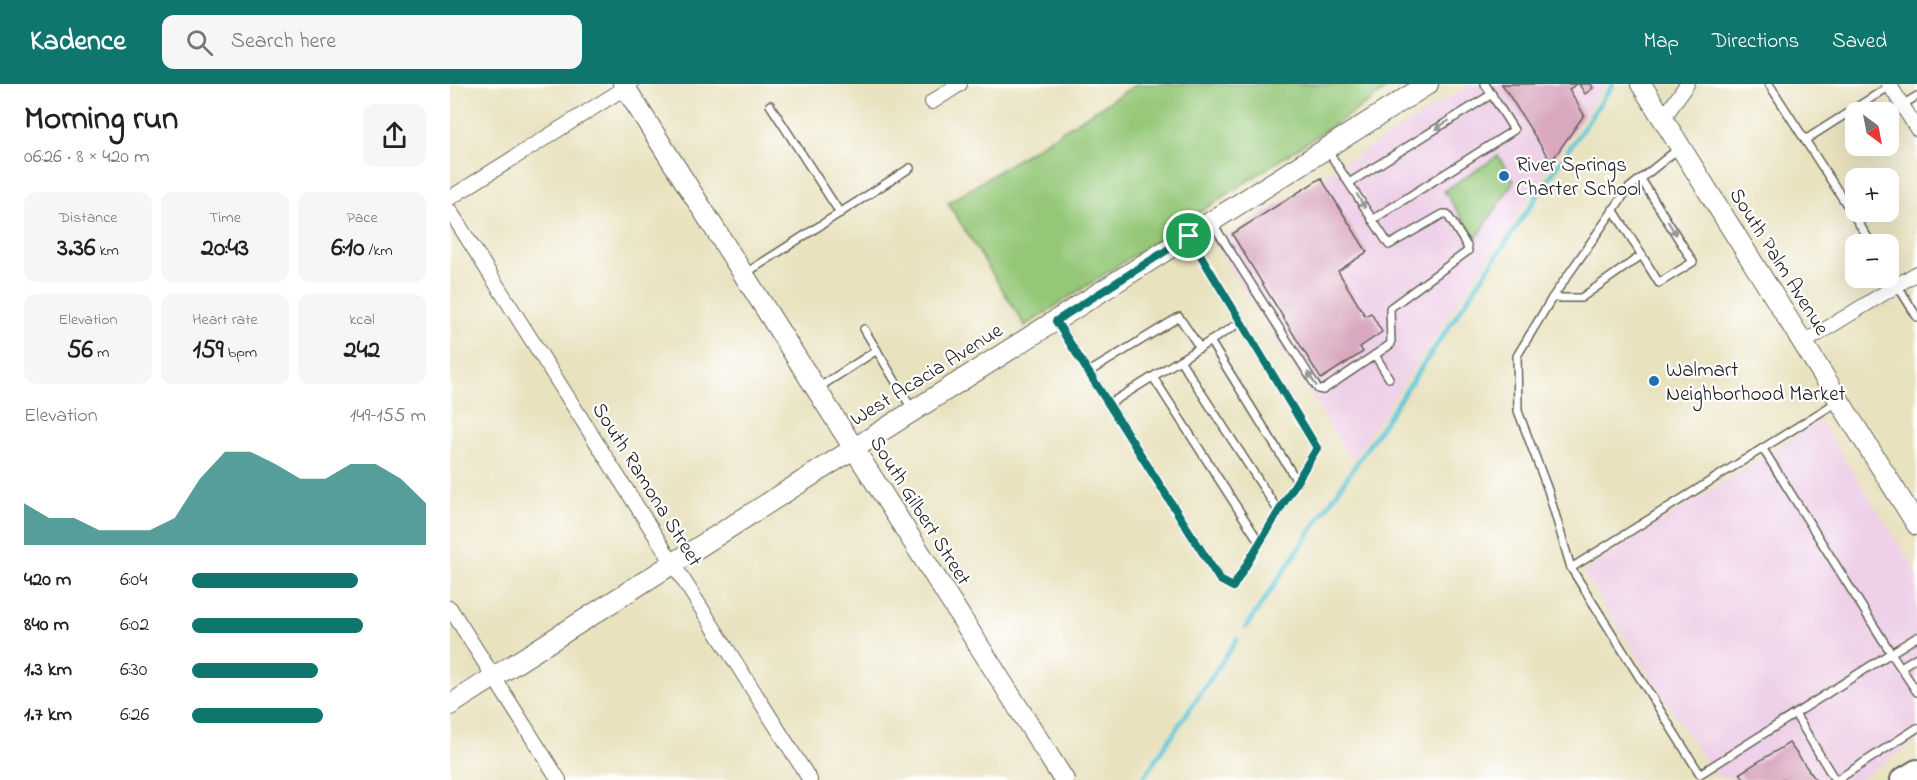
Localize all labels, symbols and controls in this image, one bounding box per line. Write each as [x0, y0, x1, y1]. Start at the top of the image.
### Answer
search box [162, 15, 582, 69]
text: Kadence [30, 22, 126, 63]
icon: search [183, 26, 216, 59]
text: Search here [231, 26, 336, 58]
text: Map [1643, 27, 1679, 57]
text: Directions [1712, 27, 1799, 57]
text: Saved [1832, 27, 1887, 57]
text: Morning run [24, 96, 178, 144]
north arrow [1845, 102, 1899, 156]
map controls [1845, 102, 1899, 288]
button: share [363, 104, 426, 167]
one-way arrow [1434, 120, 1450, 131]
text: 06:26 · 8 × 420 m [24, 143, 150, 172]
place label: River Springs Charter School [1516, 151, 1641, 205]
button: + [1845, 168, 1899, 222]
marker: River Springs Charter School [1497, 169, 1511, 183]
street label: South Palm Avenue [1721, 183, 1836, 342]
one-way arrow [1355, 193, 1366, 210]
text: Distance [59, 206, 117, 230]
text: Time [209, 206, 241, 230]
text: Pace [346, 206, 378, 230]
pin [1163, 210, 1214, 261]
icon: arrive [1172, 219, 1205, 252]
one-way arrow [1667, 220, 1678, 236]
text: 3.36 [57, 230, 95, 268]
text: 20:43 [201, 230, 249, 268]
text: 6:10 [331, 230, 364, 268]
button: − [1845, 234, 1899, 288]
text: km [95, 239, 119, 263]
text: /km [364, 239, 393, 263]
text: Elevation [59, 308, 117, 332]
text: Heart rate [192, 308, 258, 332]
text: kcal [349, 308, 375, 332]
street label: West Acacia Avenue [845, 316, 1010, 435]
text: 56 [67, 332, 93, 370]
text: 159 [193, 332, 224, 370]
text: 242 [344, 332, 380, 370]
text: m [93, 341, 109, 365]
text: bpm [224, 341, 257, 365]
place label: Walmart Neighborhood Market [1666, 356, 1846, 412]
one-way arrow [1306, 371, 1317, 387]
marker: Walmart Neighborhood Market [1647, 374, 1661, 388]
street label: South Ramona Street [584, 397, 709, 573]
text: Elevation [24, 402, 98, 431]
text: 149–155 m [350, 402, 426, 431]
street label: South Gilbert Street [861, 430, 977, 592]
text: 420 m [24, 566, 71, 595]
text: 6:04 [120, 566, 147, 595]
text: 840 m [24, 611, 69, 640]
text: 6:02 [120, 611, 149, 640]
text: 1.3 km [24, 656, 72, 685]
text: 6:30 [120, 656, 147, 685]
text: 1.7 km [24, 701, 72, 730]
text: 6:26 [120, 701, 149, 730]

